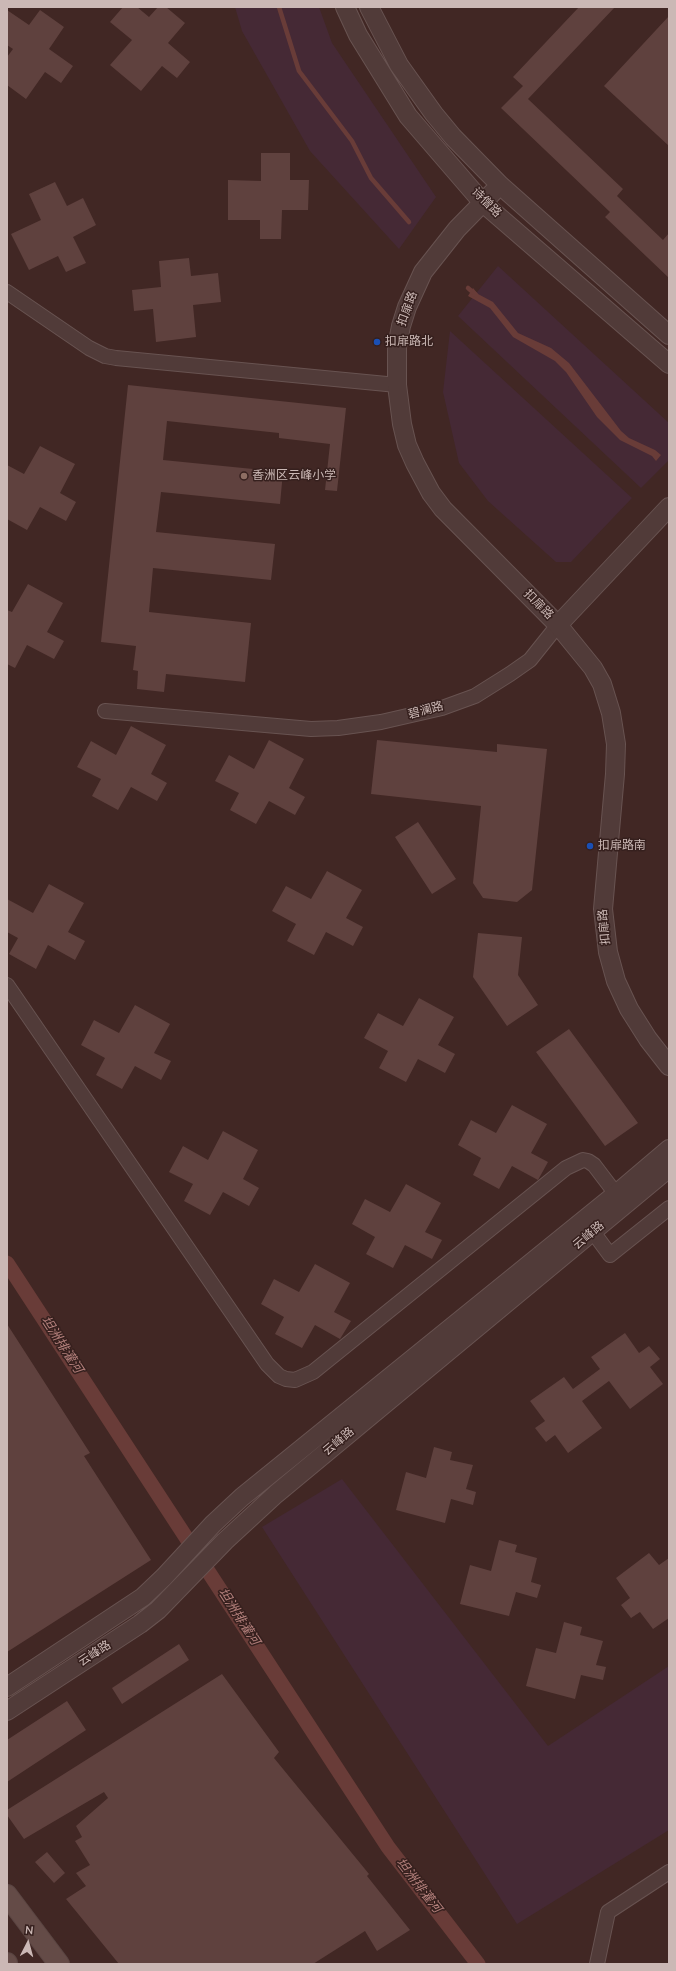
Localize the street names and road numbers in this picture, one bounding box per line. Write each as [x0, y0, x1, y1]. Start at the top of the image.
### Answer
street label: 诗僧路 [468, 185, 504, 221]
street label: 扣扉路 [395, 290, 421, 328]
street label: 扣扉路 [520, 587, 556, 623]
street label: 碧澜路 [407, 699, 445, 723]
street label: 扣扉路 [596, 908, 614, 946]
street label: 云峰路 [571, 1219, 607, 1253]
street label: 云峰路 [321, 1425, 357, 1459]
street label: 云峰路 [76, 1638, 114, 1670]

